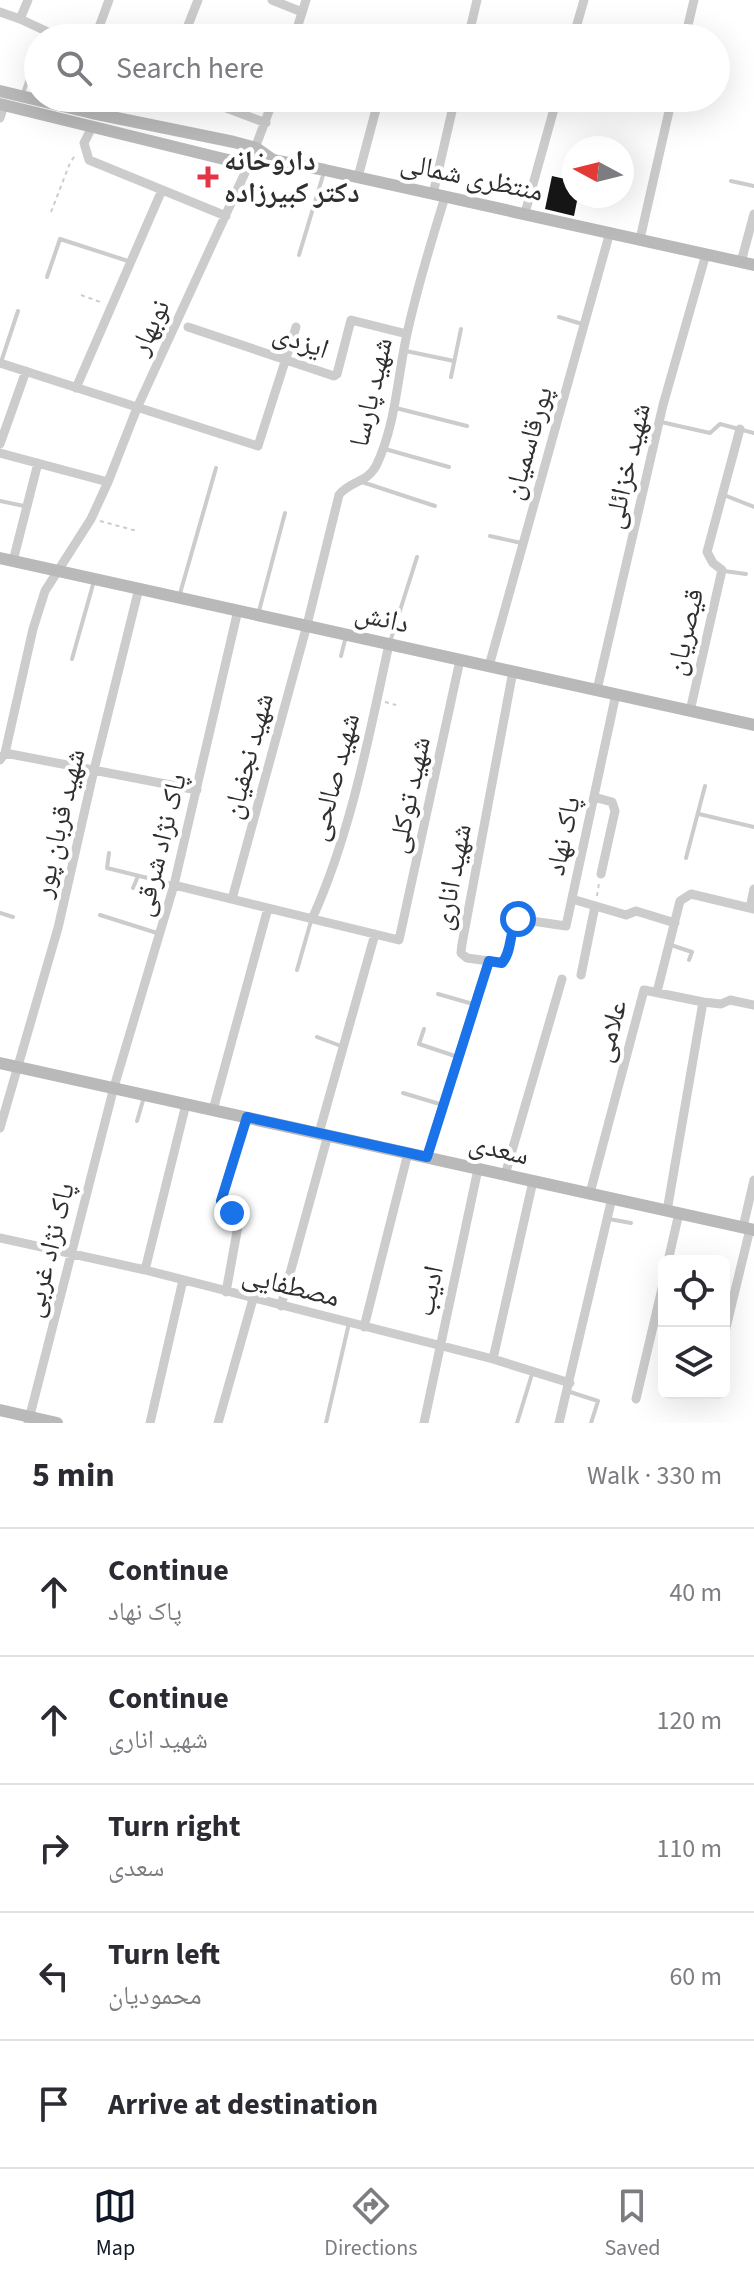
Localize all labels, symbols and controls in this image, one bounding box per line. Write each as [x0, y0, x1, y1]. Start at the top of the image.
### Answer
search box [24, 24, 730, 112]
icon: search [52, 46, 96, 90]
text: Search here [116, 47, 264, 90]
north arrow [562, 136, 634, 208]
place label: داروخانه دکتر کبیرزاده [224, 141, 360, 213]
street label: منتظری شمالی [397, 142, 547, 212]
marker: داروخانه دکتر کبیرزاده [199, 168, 217, 186]
street label: نوبهار [119, 293, 180, 362]
street label: ایزدی [268, 313, 334, 369]
street label: شهید پارسا [339, 333, 403, 451]
street label: پورقاسمیان [493, 382, 563, 504]
street label: شهید خزائلی [593, 399, 661, 533]
street label: قیصریان [656, 585, 714, 679]
street label: دانش [351, 592, 413, 644]
street label: شهید نجفیان [212, 689, 284, 823]
street label: شهید صالحی [298, 709, 370, 845]
street label: شهید توکلی [377, 733, 441, 857]
street label: شهید قربان پور [22, 745, 96, 902]
street label: پاک نژاد شرقی [123, 769, 197, 921]
street label: پاک نهاد [535, 793, 591, 879]
street label: شهید اناری [422, 820, 482, 934]
route start [500, 901, 536, 937]
street label: علامی [582, 995, 638, 1067]
street label: سعدی [465, 1123, 533, 1175]
street label: پاک نژاد غربی [13, 1178, 85, 1322]
route end [214, 1195, 250, 1231]
street label: مصطفایی [238, 1255, 344, 1317]
map controls [658, 1255, 730, 1399]
button: locate [658, 1255, 730, 1327]
street label: ادیب [404, 1262, 454, 1320]
button: layers [658, 1327, 730, 1399]
text: 5 min [32, 1451, 115, 1500]
text: Walk · 330 m [587, 1457, 722, 1494]
text: Continue [108, 1549, 229, 1592]
icon: ahead [32, 1570, 76, 1614]
text: 40 m [669, 1574, 722, 1611]
text: پاک نهاد [108, 1593, 182, 1630]
text: Continue [108, 1677, 229, 1720]
icon: ahead [32, 1698, 76, 1742]
text: 120 m [656, 1702, 722, 1739]
text: شهید اناری [108, 1721, 208, 1758]
text: Turn right [108, 1805, 240, 1848]
icon: right [32, 1826, 76, 1870]
text: 110 m [656, 1830, 722, 1867]
text: سعدی [108, 1849, 164, 1886]
text: Turn left [108, 1933, 220, 1976]
icon: left [32, 1954, 76, 1998]
text: 60 m [669, 1958, 722, 1995]
text: محمودیان [108, 1977, 202, 2014]
icon: arrive [32, 2082, 76, 2126]
text: Arrive at destination [108, 2083, 378, 2126]
tab: Map [93, 2184, 137, 2264]
tab: Directions [324, 2184, 417, 2264]
tab: Saved [604, 2184, 661, 2264]

